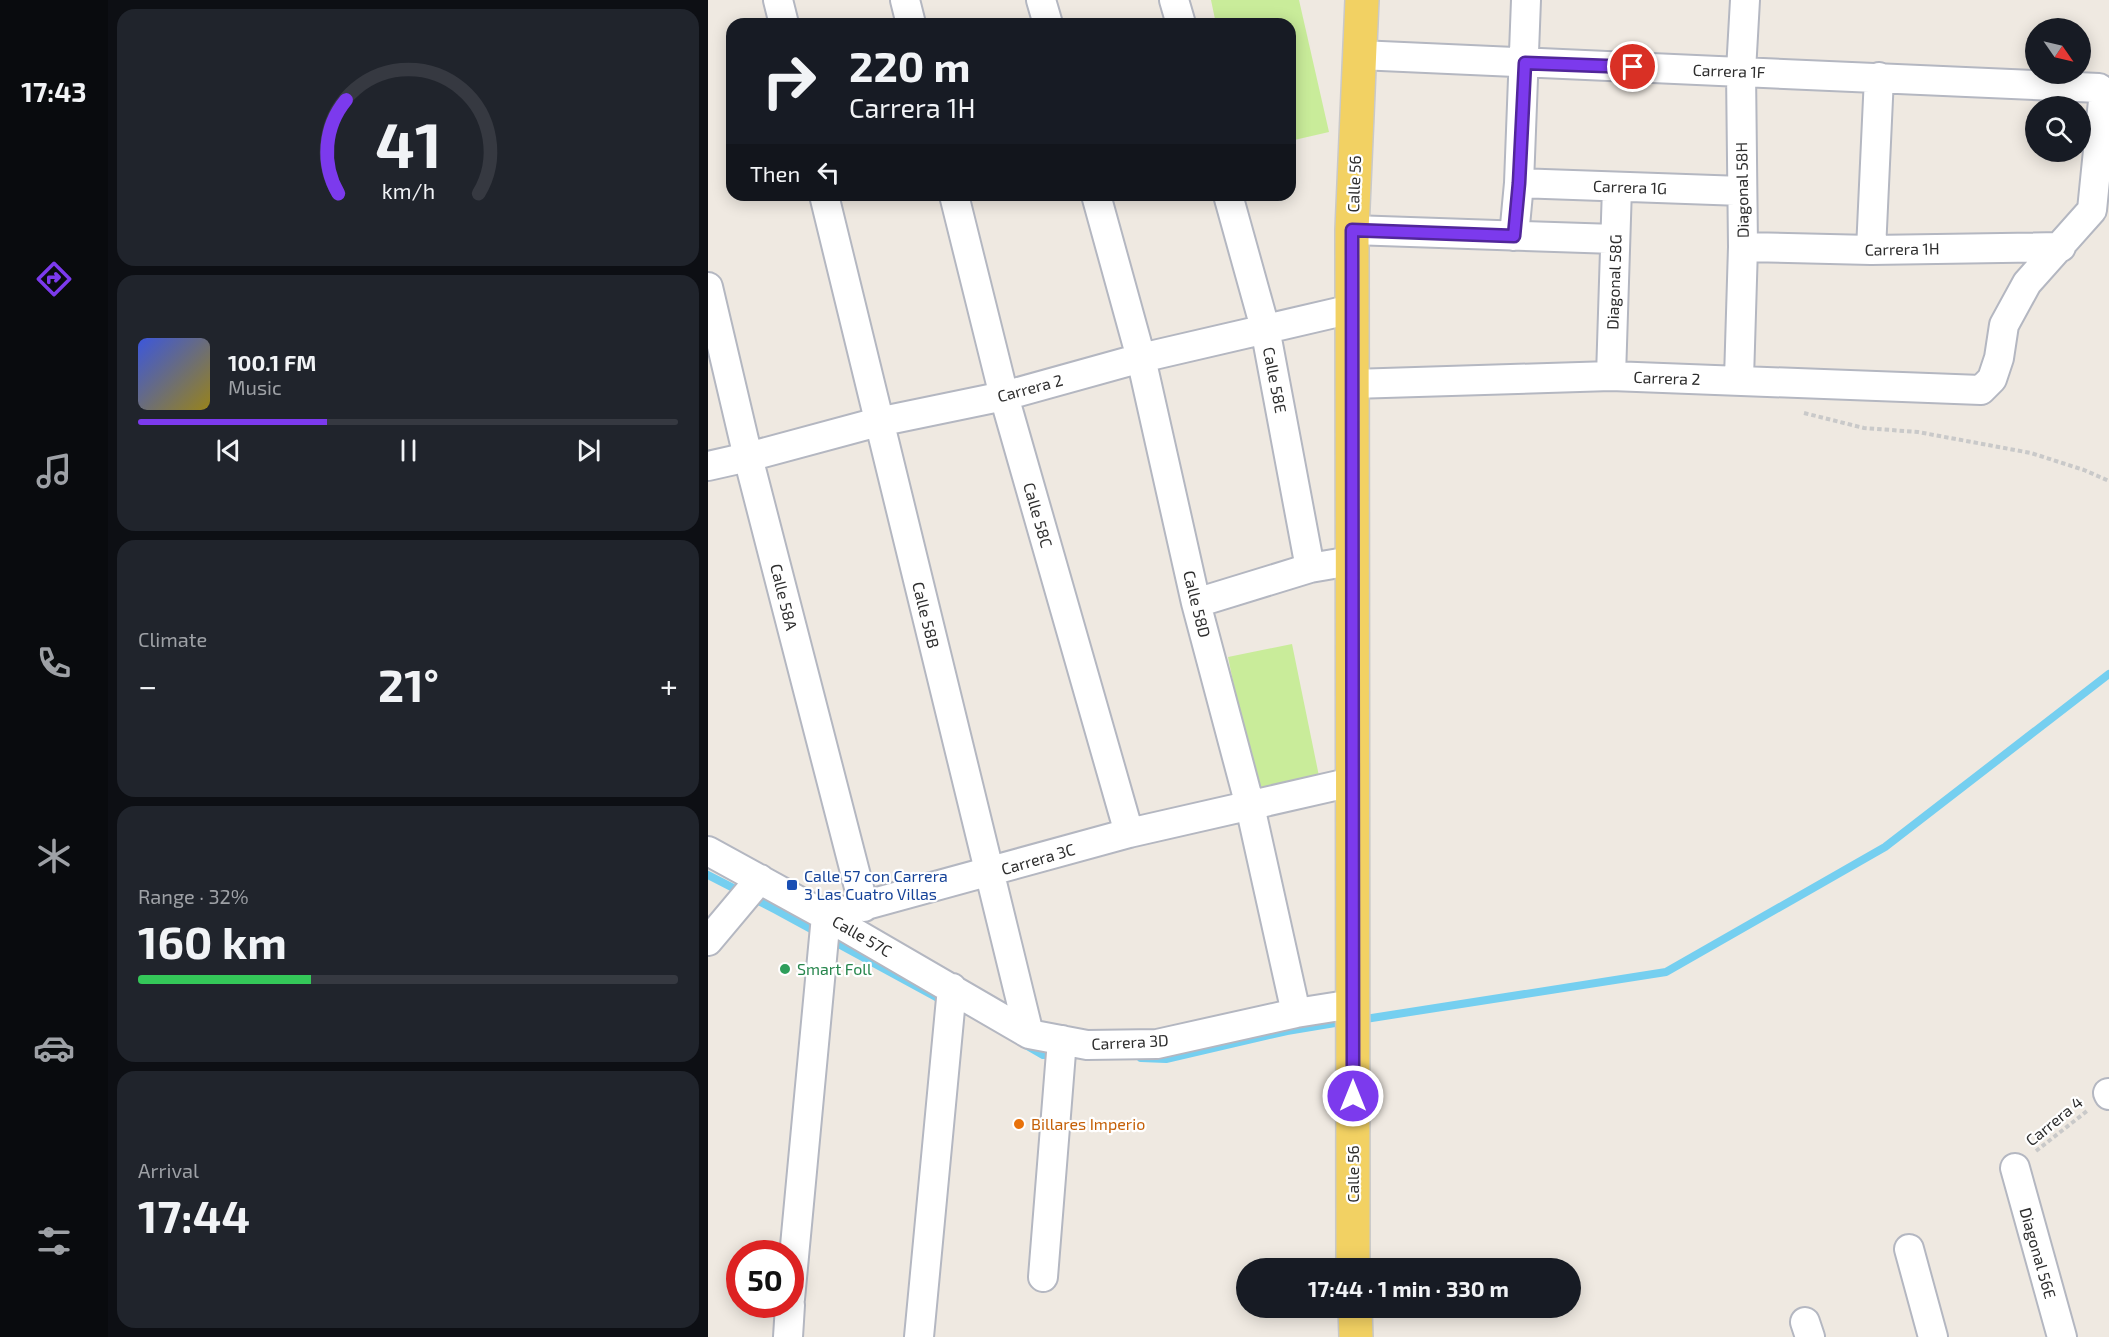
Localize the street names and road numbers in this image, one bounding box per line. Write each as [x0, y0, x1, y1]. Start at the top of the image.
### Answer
street label: Carrera 1F [1692, 60, 1766, 81]
street label: Diagonal 58H [1731, 142, 1752, 238]
street label: Calle 56 [1343, 155, 1364, 213]
street label: Carrera 1G [1593, 176, 1667, 197]
street label: Diagonal 58G [1602, 234, 1625, 330]
street label: Carrera 1H [1864, 238, 1940, 259]
street label: Calle 58E [1260, 345, 1291, 415]
street label: Carrera 2 [1633, 367, 1701, 388]
street label: Carrera 2 [995, 370, 1065, 405]
street label: Calle 58C [1020, 480, 1057, 550]
street label: Calle 58A [767, 562, 802, 632]
street label: Calle 58D [1180, 568, 1215, 639]
street label: Calle 58B [909, 580, 944, 650]
street label: Carrera 3C [999, 839, 1077, 878]
street label: Calle 57C [829, 911, 895, 960]
street label: Carrera 3D [1091, 1030, 1169, 1053]
street label: Carrera 4 [2021, 1092, 2086, 1149]
street label: Calle 56 [1343, 1145, 1362, 1203]
street label: Diagonal 56E [2016, 1205, 2061, 1301]

